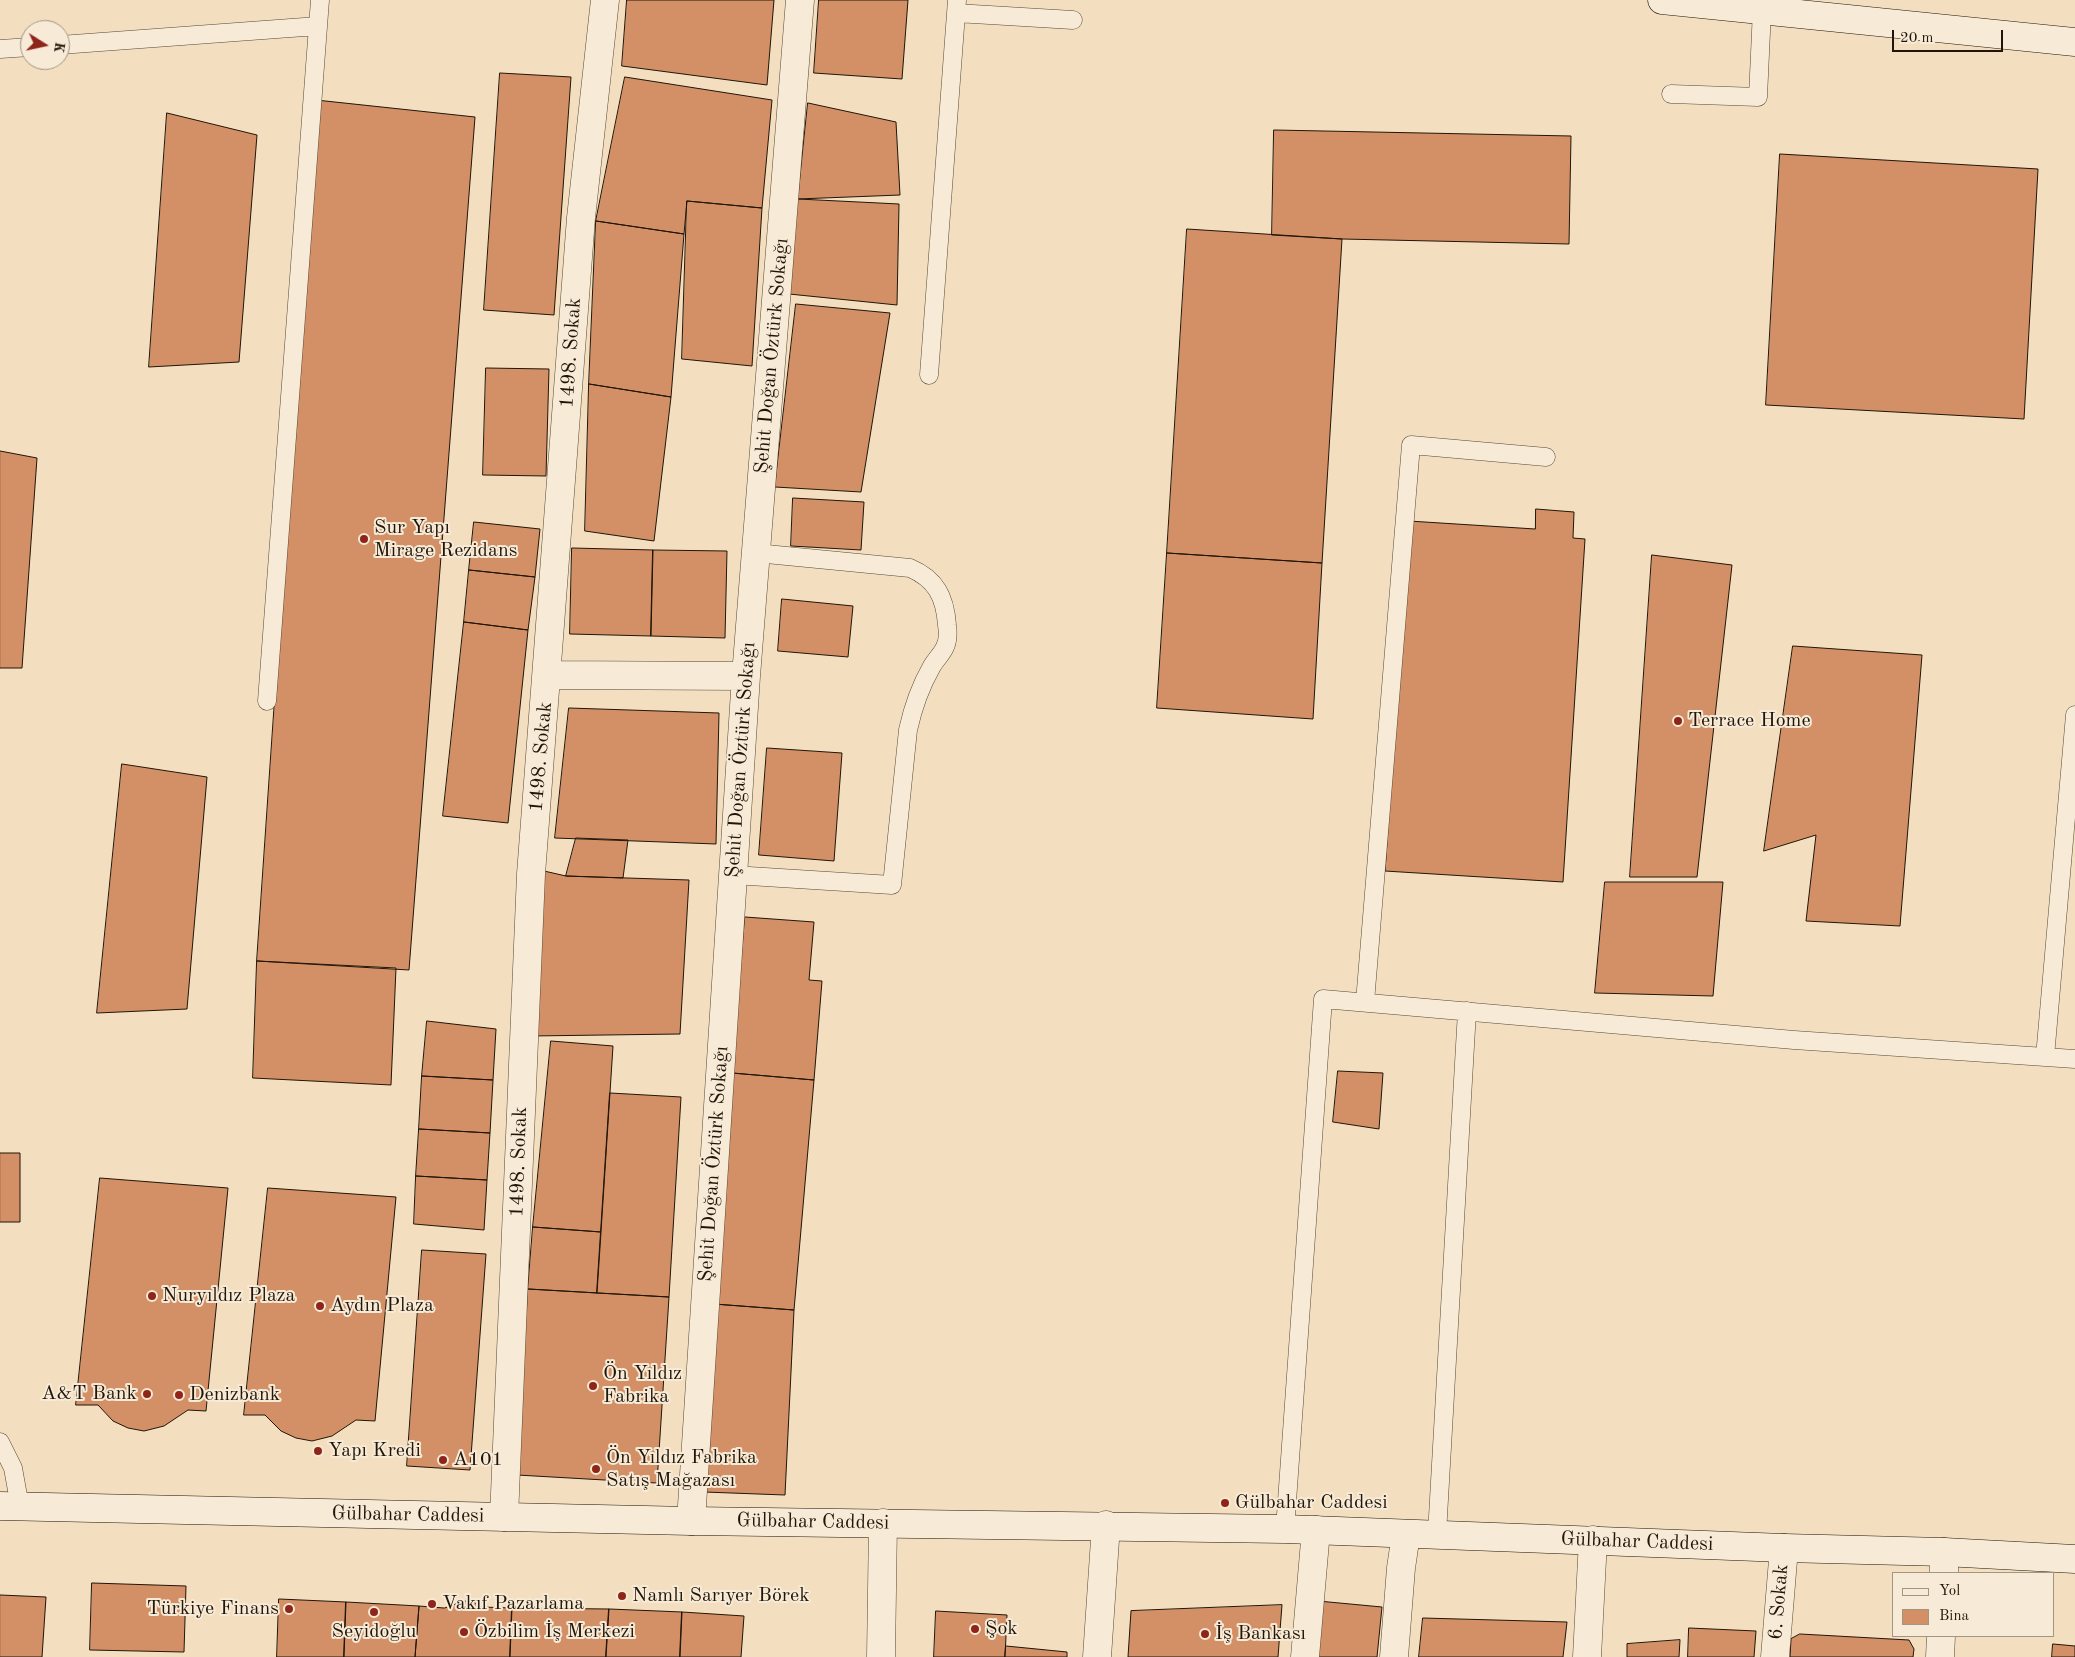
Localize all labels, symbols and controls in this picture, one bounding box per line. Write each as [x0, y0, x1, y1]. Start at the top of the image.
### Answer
north arrow [20, 20, 70, 70]
scale bar [1895, 20, 2006, 52]
text: 20 m [1900, 31, 1934, 46]
text: K [51, 41, 67, 54]
street label: Şehit Doğan Öztürk Sokağı [750, 237, 794, 475]
street label: 1498. Sokak [555, 297, 587, 409]
place label: Sur Yapı Mirage Rezidans [374, 516, 517, 563]
marker: Sur Yapı Mirage Rezidans [358, 533, 370, 545]
street label: Şehit Doğan Öztürk Sokağı [721, 641, 761, 879]
street label: 1498. Sokak [524, 701, 558, 813]
place label: Terrace Home [1688, 709, 1811, 733]
marker: Terrace Home [1672, 715, 1684, 727]
street label: Şehit Doğan Öztürk Sokağı [694, 1045, 734, 1283]
street label: 1498. Sokak [505, 1106, 533, 1218]
place label: Nuryıldız Plaza [162, 1284, 295, 1308]
marker: Nuryıldız Plaza [146, 1290, 158, 1302]
place label: Aydın Plaza [330, 1294, 434, 1318]
marker: Aydın Plaza [314, 1300, 326, 1312]
place label: Ön Yıldız Fabrika [603, 1362, 682, 1409]
marker: Ön Yıldız Fabrika [587, 1380, 599, 1392]
place label: A&T Bank [41, 1382, 137, 1406]
place label: Denizbank [189, 1383, 280, 1407]
marker: A&T Bank [141, 1388, 153, 1400]
marker: Denizbank [173, 1389, 185, 1401]
place label: Yapı Kredi [328, 1439, 421, 1463]
marker: Yapı Kredi [312, 1445, 324, 1457]
place label: Ön Yıldız Fabrika Satış Mağazası [606, 1446, 757, 1493]
place label: A101 [453, 1448, 503, 1472]
marker: A101 [437, 1454, 449, 1466]
marker: Ön Yıldız Fabrika Satış Mağazası [590, 1463, 602, 1475]
place label: Gülbahar Caddesi [1235, 1491, 1388, 1515]
marker: Gülbahar Caddesi [1219, 1497, 1231, 1509]
street label: Gülbahar Caddesi [332, 1502, 484, 1528]
street label: Gülbahar Caddesi [737, 1509, 889, 1535]
street label: Gülbahar Caddesi [1560, 1527, 1714, 1557]
street label: 6. Sokak [1764, 1563, 1794, 1641]
legend [1892, 1572, 2055, 1637]
place label: Namlı Sarıyer Börek [632, 1584, 810, 1608]
text: Yol [1939, 1584, 1960, 1599]
marker: Namlı Sarıyer Börek [616, 1590, 628, 1602]
place label: Vakıf Pazarlama [442, 1592, 584, 1616]
place label: Türkiye Finans [147, 1597, 279, 1621]
marker: Vakıf Pazarlama [426, 1598, 438, 1610]
marker: Türkiye Finans [283, 1603, 295, 1615]
marker: Seyidoğlu [368, 1606, 380, 1618]
text: Bina [1939, 1609, 1969, 1624]
place label: Şok [985, 1617, 1018, 1641]
place label: Seyidoğlu [332, 1620, 416, 1644]
place label: Özbilim İş Merkezi [474, 1620, 635, 1644]
place label: İş Bankası [1215, 1622, 1306, 1646]
marker: Şok [969, 1623, 981, 1635]
marker: Özbilim İş Merkezi [458, 1626, 470, 1638]
marker: İş Bankası [1199, 1628, 1211, 1640]

